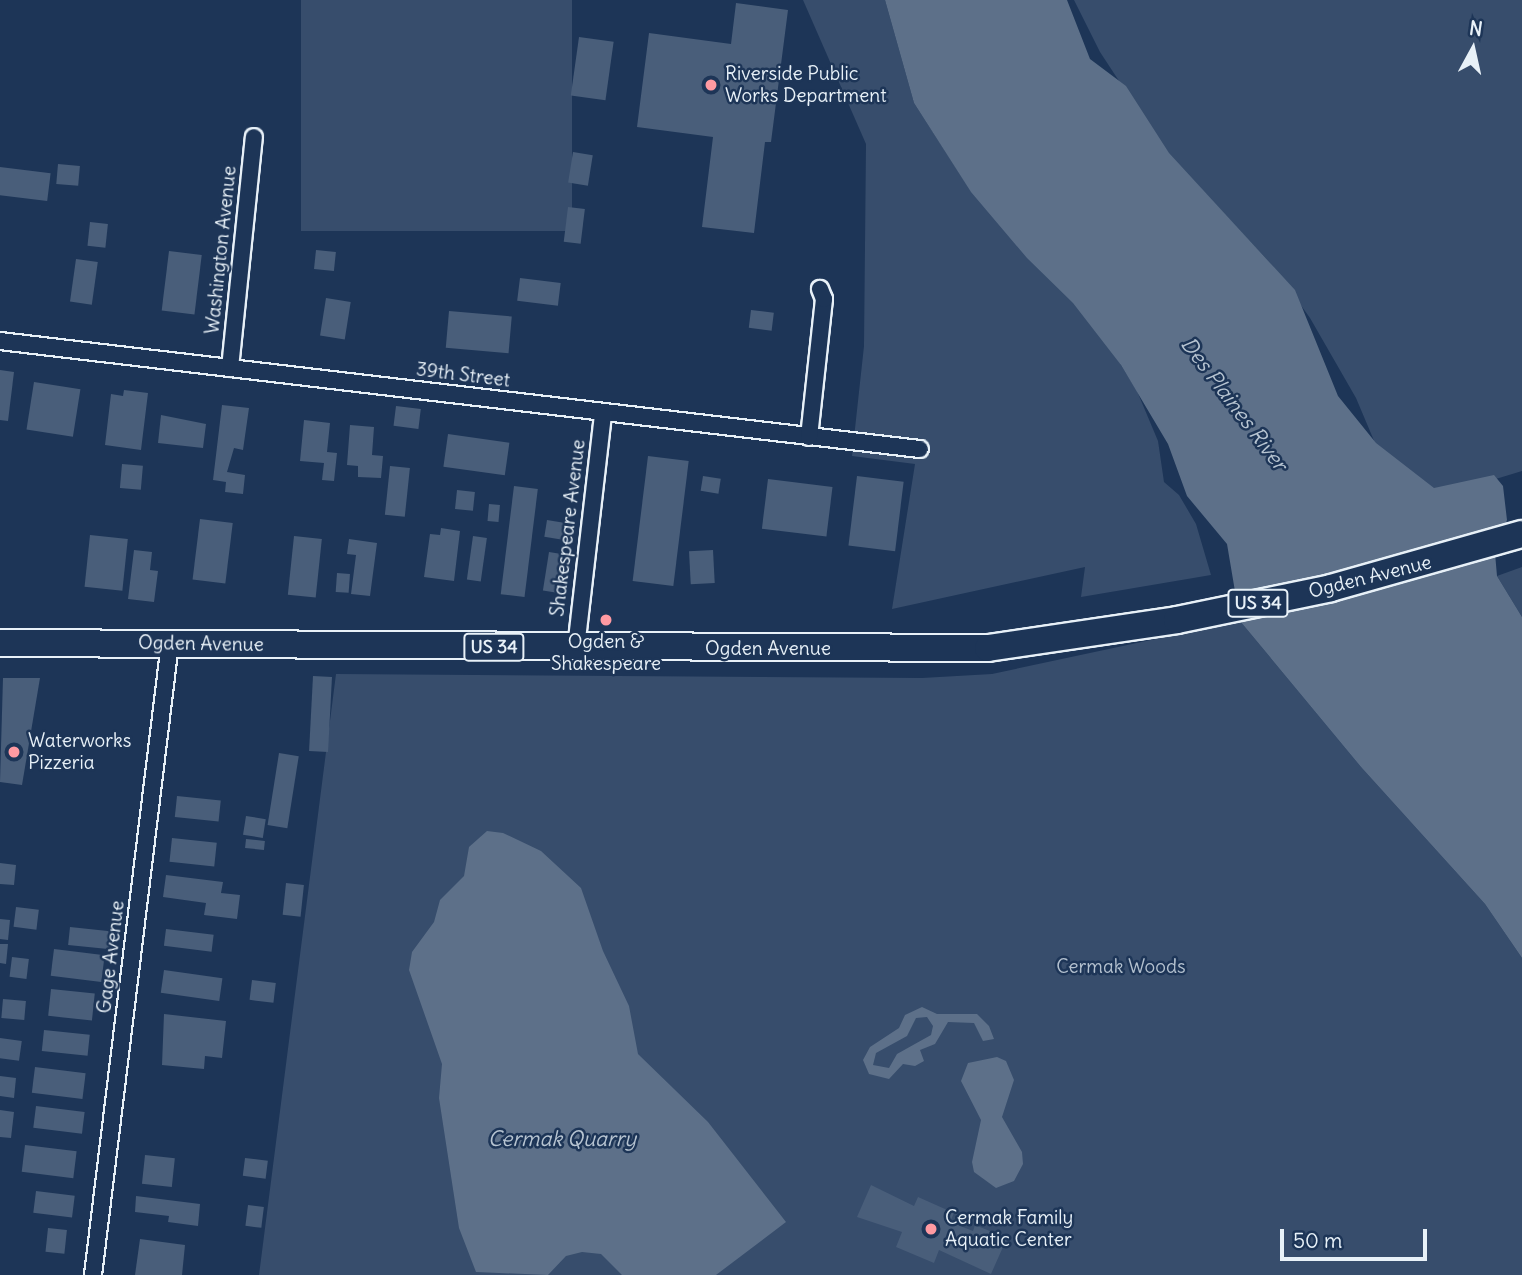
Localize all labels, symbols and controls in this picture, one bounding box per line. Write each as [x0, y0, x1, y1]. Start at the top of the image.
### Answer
north arrow [1438, 14, 1508, 84]
text: N [1468, 15, 1484, 41]
place label: Riverside Public Works Department [725, 63, 887, 107]
marker: Riverside Public Works Department [703, 77, 719, 93]
street label: Washington Avenue [201, 165, 241, 335]
water label: Des Plaines River [1176, 332, 1292, 476]
street label: 39th Street [415, 358, 511, 392]
street label: Shakespeare Avenue [546, 438, 590, 618]
street label: Ogden Avenue [1306, 551, 1434, 603]
road number: US 34 [1226, 588, 1290, 618]
marker: Ogden & Shakespeare [598, 612, 614, 628]
place label: Ogden & Shakespeare [551, 631, 661, 675]
street label: Ogden Avenue [138, 632, 264, 656]
road number: US 34 [462, 632, 526, 662]
street label: Ogden Avenue [705, 638, 831, 660]
place label: Waterworks Pizzeria [28, 730, 131, 774]
marker: Waterworks Pizzeria [6, 744, 22, 760]
street label: Gage Avenue [93, 899, 129, 1015]
park label: Cermak Woods [1056, 956, 1186, 978]
water label: Cermak Quarry [488, 1126, 636, 1152]
place label: Cermak Family Aquatic Center [945, 1207, 1073, 1251]
scale bar [1284, 1216, 1431, 1260]
marker: Cermak Family Aquatic Center [923, 1221, 939, 1237]
text: 50 m [1293, 1227, 1342, 1254]

